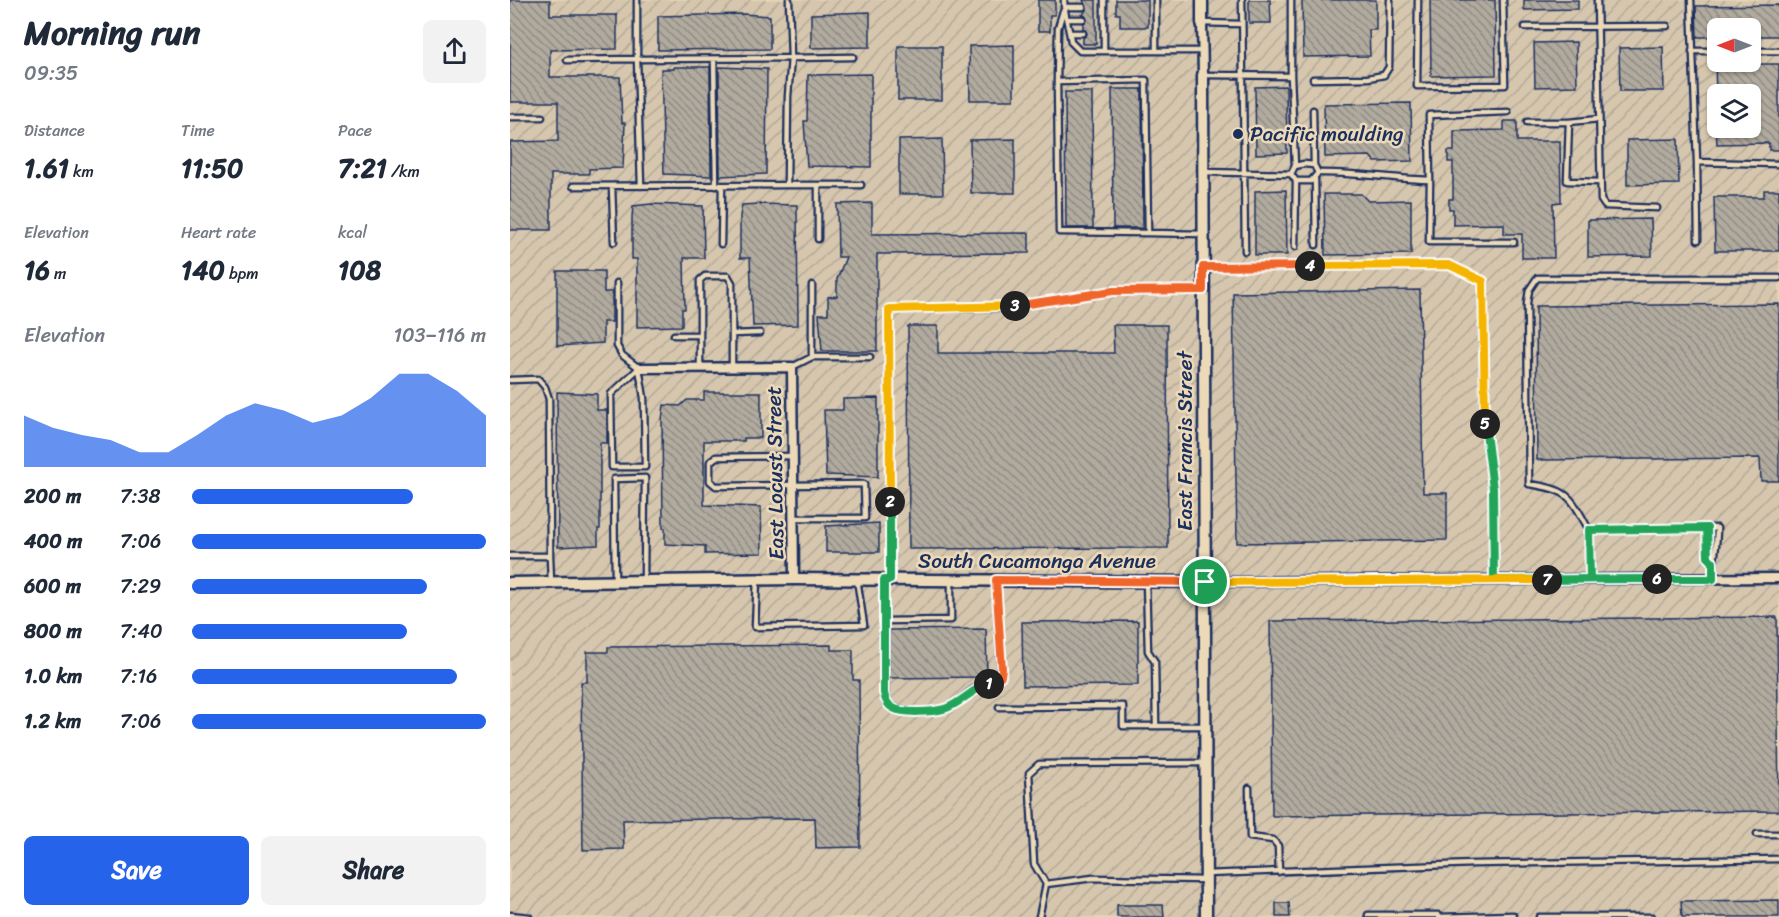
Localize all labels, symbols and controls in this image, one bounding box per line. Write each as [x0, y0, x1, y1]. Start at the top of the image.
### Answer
text: Morning run [24, 4, 200, 62]
north arrow [1707, 18, 1761, 72]
map controls [1707, 18, 1761, 138]
button: share [423, 20, 486, 83]
text: 09:35 [24, 56, 78, 91]
button: layers [1707, 84, 1761, 138]
place label: Pacific moulding [1250, 115, 1404, 153]
text: Distance [24, 116, 85, 145]
text: Time [181, 116, 215, 145]
text: Pace [338, 116, 372, 145]
marker: Pacific moulding [1231, 127, 1245, 141]
text: 1.61 [24, 145, 69, 191]
text: 11:50 [181, 145, 243, 191]
text: 7:21 [338, 145, 387, 191]
text: km [69, 157, 94, 186]
text: /km [387, 157, 420, 186]
text: Elevation [24, 218, 89, 247]
text: Heart rate [181, 218, 256, 247]
text: kcal [338, 218, 367, 247]
text: 16 [24, 247, 50, 293]
text: 140 [181, 247, 225, 293]
text: 108 [338, 247, 381, 293]
pin: 4 [1295, 251, 1325, 281]
text: 4 [1305, 251, 1315, 280]
text: m [50, 259, 66, 288]
text: bpm [225, 259, 259, 288]
pin: 3 [1000, 291, 1030, 321]
text: 3 [1011, 291, 1019, 320]
text: Elevation [24, 318, 105, 353]
text: 103–116 m [393, 318, 486, 353]
street label: East Francis Street [1166, 350, 1204, 531]
street label: East Locust Street [754, 386, 796, 560]
pin: 5 [1470, 409, 1500, 439]
text: 5 [1480, 409, 1490, 438]
text: 200 m [24, 479, 81, 514]
text: 7:38 [120, 479, 161, 514]
pin: 2 [875, 487, 905, 517]
text: 2 [885, 487, 895, 516]
text: 400 m [24, 524, 82, 559]
text: 7:06 [120, 524, 161, 559]
street label: South Cucamonga Avenue [918, 542, 1156, 580]
pin [1179, 556, 1230, 607]
pin: 6 [1642, 564, 1672, 594]
text: 6 [1652, 564, 1662, 593]
icon: arrive [1188, 565, 1221, 598]
pin: 7 [1532, 565, 1562, 595]
text: 7 [1542, 565, 1552, 594]
text: 600 m [24, 569, 81, 604]
text: 7:29 [120, 569, 161, 604]
text: 800 m [24, 614, 82, 649]
text: 7:40 [120, 614, 163, 649]
text: 1.0 km [24, 659, 82, 694]
text: 7:16 [120, 659, 157, 694]
pin: 1 [974, 669, 1004, 699]
text: 1 [986, 669, 992, 698]
text: 1.2 km [24, 704, 81, 739]
text: 7:06 [120, 704, 161, 739]
button: Save [24, 836, 249, 905]
button: Share [261, 836, 486, 905]

